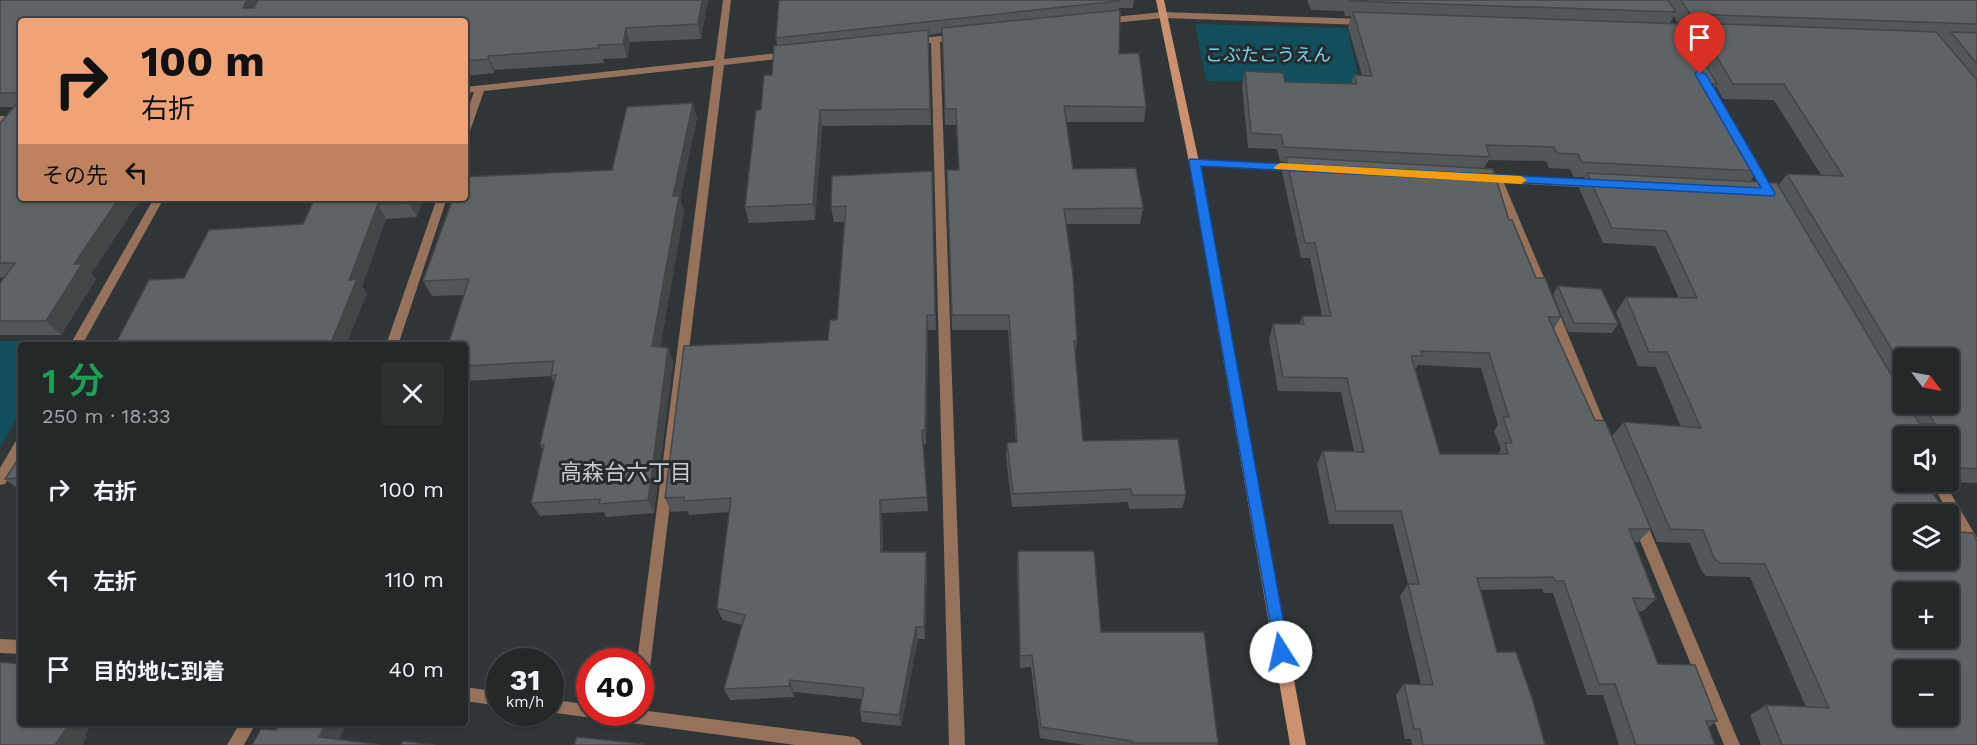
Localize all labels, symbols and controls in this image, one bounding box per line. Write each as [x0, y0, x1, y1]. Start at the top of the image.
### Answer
pin [1674, 12, 1725, 74]
icon: arrive [1683, 21, 1716, 54]
text: 100 m [141, 37, 265, 86]
icon: right [42, 42, 120, 120]
park label: こぶたこうえん [1205, 44, 1331, 65]
text: 右折 [141, 93, 195, 125]
icon: left [120, 156, 153, 189]
text: その先 [42, 163, 108, 188]
north arrow [1893, 348, 1959, 414]
map controls [1893, 348, 1959, 726]
text: 1 分 [42, 360, 104, 402]
button: close [381, 362, 444, 425]
text: 250 m · 18:33 [42, 404, 171, 428]
button: sound [1893, 426, 1959, 492]
district label: 高森台六丁目 [560, 460, 692, 485]
icon: right [42, 473, 75, 506]
text: 100 m [380, 477, 444, 502]
text: 右折 [93, 479, 137, 504]
button: layers [1893, 504, 1959, 570]
icon: left [42, 563, 75, 596]
text: 110 m [385, 567, 444, 592]
text: 左折 [93, 569, 137, 594]
button: + [1893, 582, 1959, 648]
position arrow [1249, 620, 1313, 684]
speed limit sign: 40 [576, 648, 654, 726]
icon: arrive [42, 653, 75, 686]
text: 40 m [388, 657, 444, 682]
text: 目的地に到着 [93, 659, 225, 684]
button: − [1893, 660, 1959, 726]
text: 31 [510, 662, 540, 697]
text: km/h [506, 693, 544, 711]

